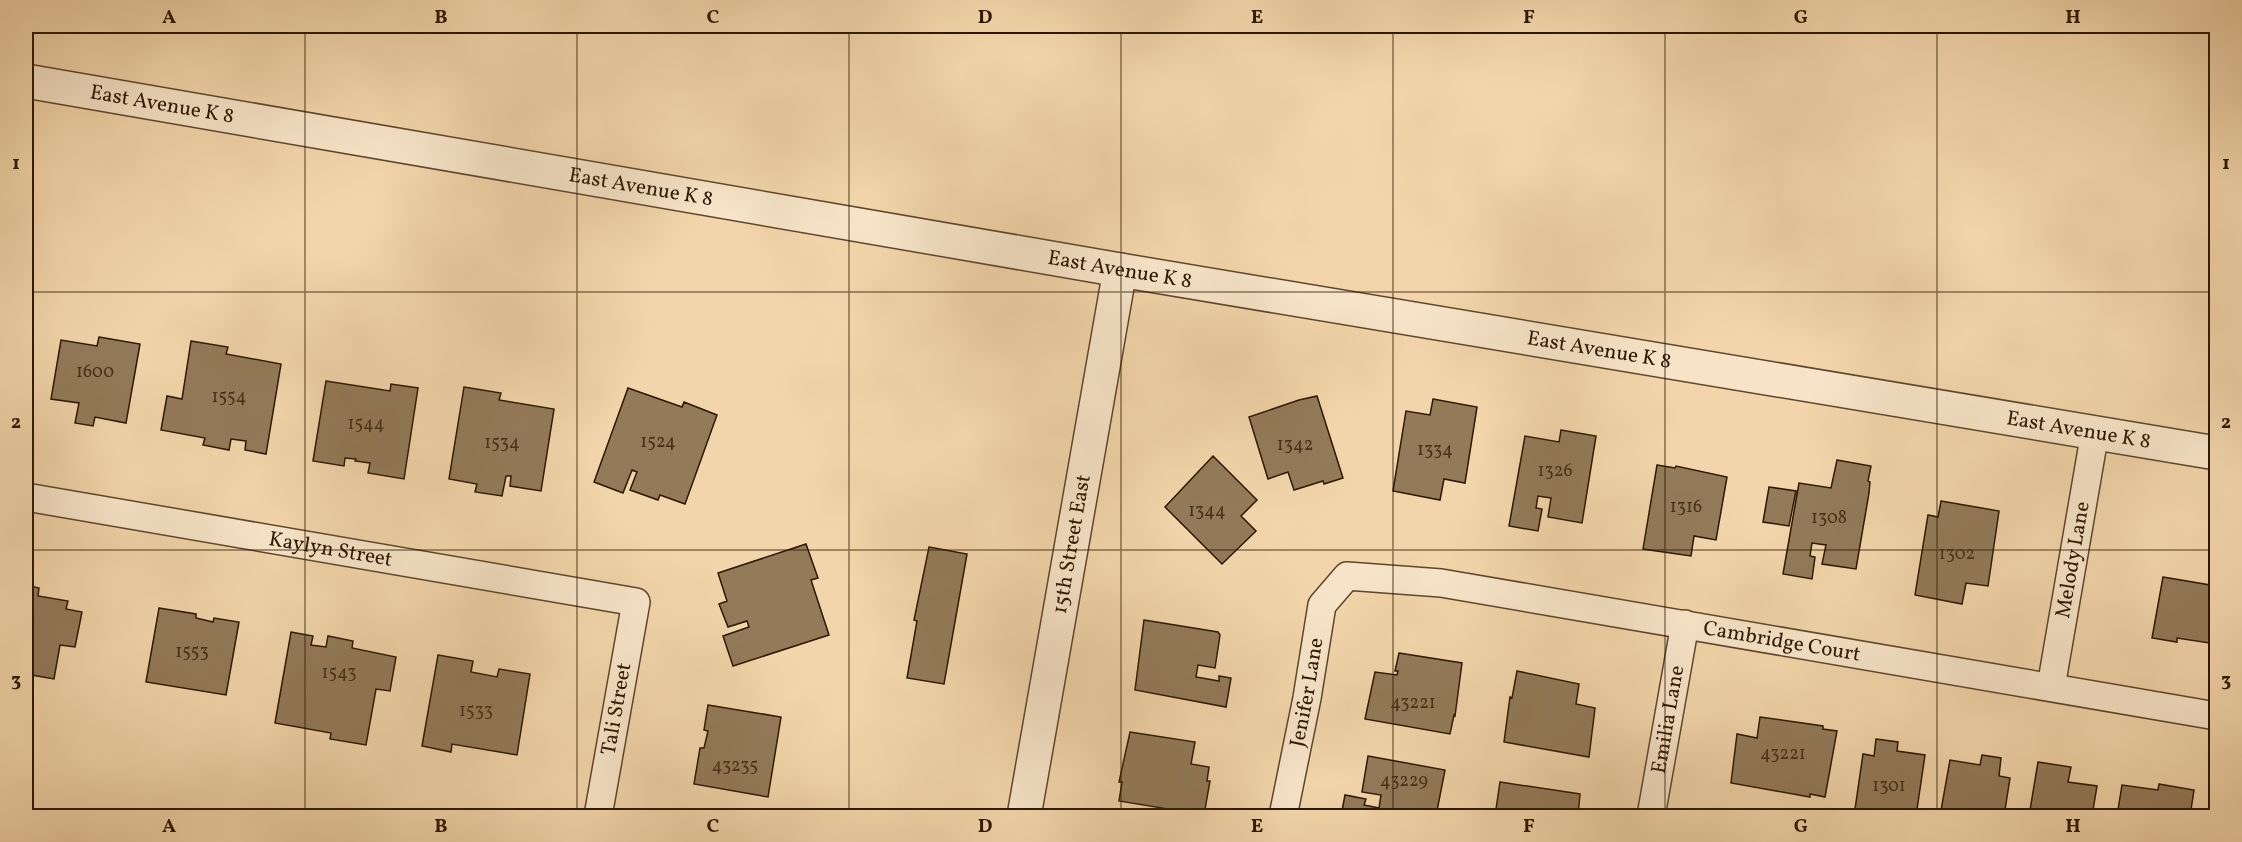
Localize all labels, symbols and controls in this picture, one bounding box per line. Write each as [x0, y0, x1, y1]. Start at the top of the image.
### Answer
text: A [162, 4, 176, 32]
text: B [434, 4, 448, 32]
text: C [707, 4, 720, 32]
text: D [978, 4, 992, 32]
text: E [1251, 4, 1263, 32]
text: F [1523, 4, 1535, 32]
text: G [1794, 4, 1808, 32]
text: H [2065, 4, 2081, 32]
street label: East Avenue K 8 [88, 78, 236, 131]
text: 1 [12, 150, 20, 178]
text: 1 [2222, 150, 2230, 178]
street label: East Avenue K 8 [567, 161, 715, 214]
street label: East Avenue K 8 [1046, 243, 1194, 296]
street label: East Avenue K 8 [1525, 324, 1673, 376]
house number: 1600 [76, 360, 114, 385]
house number: 1554 [211, 385, 247, 410]
street label: East Avenue K 8 [2004, 404, 2153, 456]
text: 2 [11, 409, 21, 437]
text: 2 [2221, 409, 2231, 437]
house number: 1544 [347, 412, 385, 437]
house number: 1524 [640, 430, 676, 455]
house number: 1534 [484, 431, 520, 456]
house number: 1342 [1277, 433, 1313, 458]
house number: 1334 [1417, 438, 1453, 463]
house number: 1326 [1538, 459, 1573, 484]
street label: 15th Street East [1045, 472, 1098, 616]
house number: 1316 [1670, 495, 1702, 520]
house number: 1344 [1188, 499, 1226, 524]
street label: Melody Lane [2049, 499, 2097, 621]
house number: 1308 [1811, 506, 1847, 531]
street label: Kaylyn Street [266, 525, 395, 574]
house number: 1302 [1939, 542, 1975, 567]
street label: Cambridge Court [1701, 614, 1863, 669]
street label: Jenifer Lane [1283, 636, 1331, 750]
house number: 1553 [175, 640, 209, 665]
house number: 1543 [322, 661, 356, 686]
street label: Tali Street [595, 661, 639, 757]
street label: Emilia Lane [1644, 663, 1692, 776]
text: 3 [11, 667, 21, 695]
text: 3 [2221, 667, 2231, 695]
house number: 43221 [1390, 691, 1436, 716]
house number: 1533 [459, 699, 493, 724]
house number: 43221 [1760, 742, 1806, 767]
house number: 43235 [712, 754, 758, 779]
house number: 43229 [1380, 769, 1428, 794]
house number: 1301 [1872, 774, 1906, 799]
text: A [162, 813, 176, 841]
text: B [434, 813, 448, 841]
text: C [707, 813, 720, 841]
text: D [978, 813, 992, 841]
text: E [1251, 813, 1263, 841]
text: F [1523, 813, 1535, 841]
text: G [1794, 813, 1808, 841]
text: H [2065, 813, 2081, 841]

